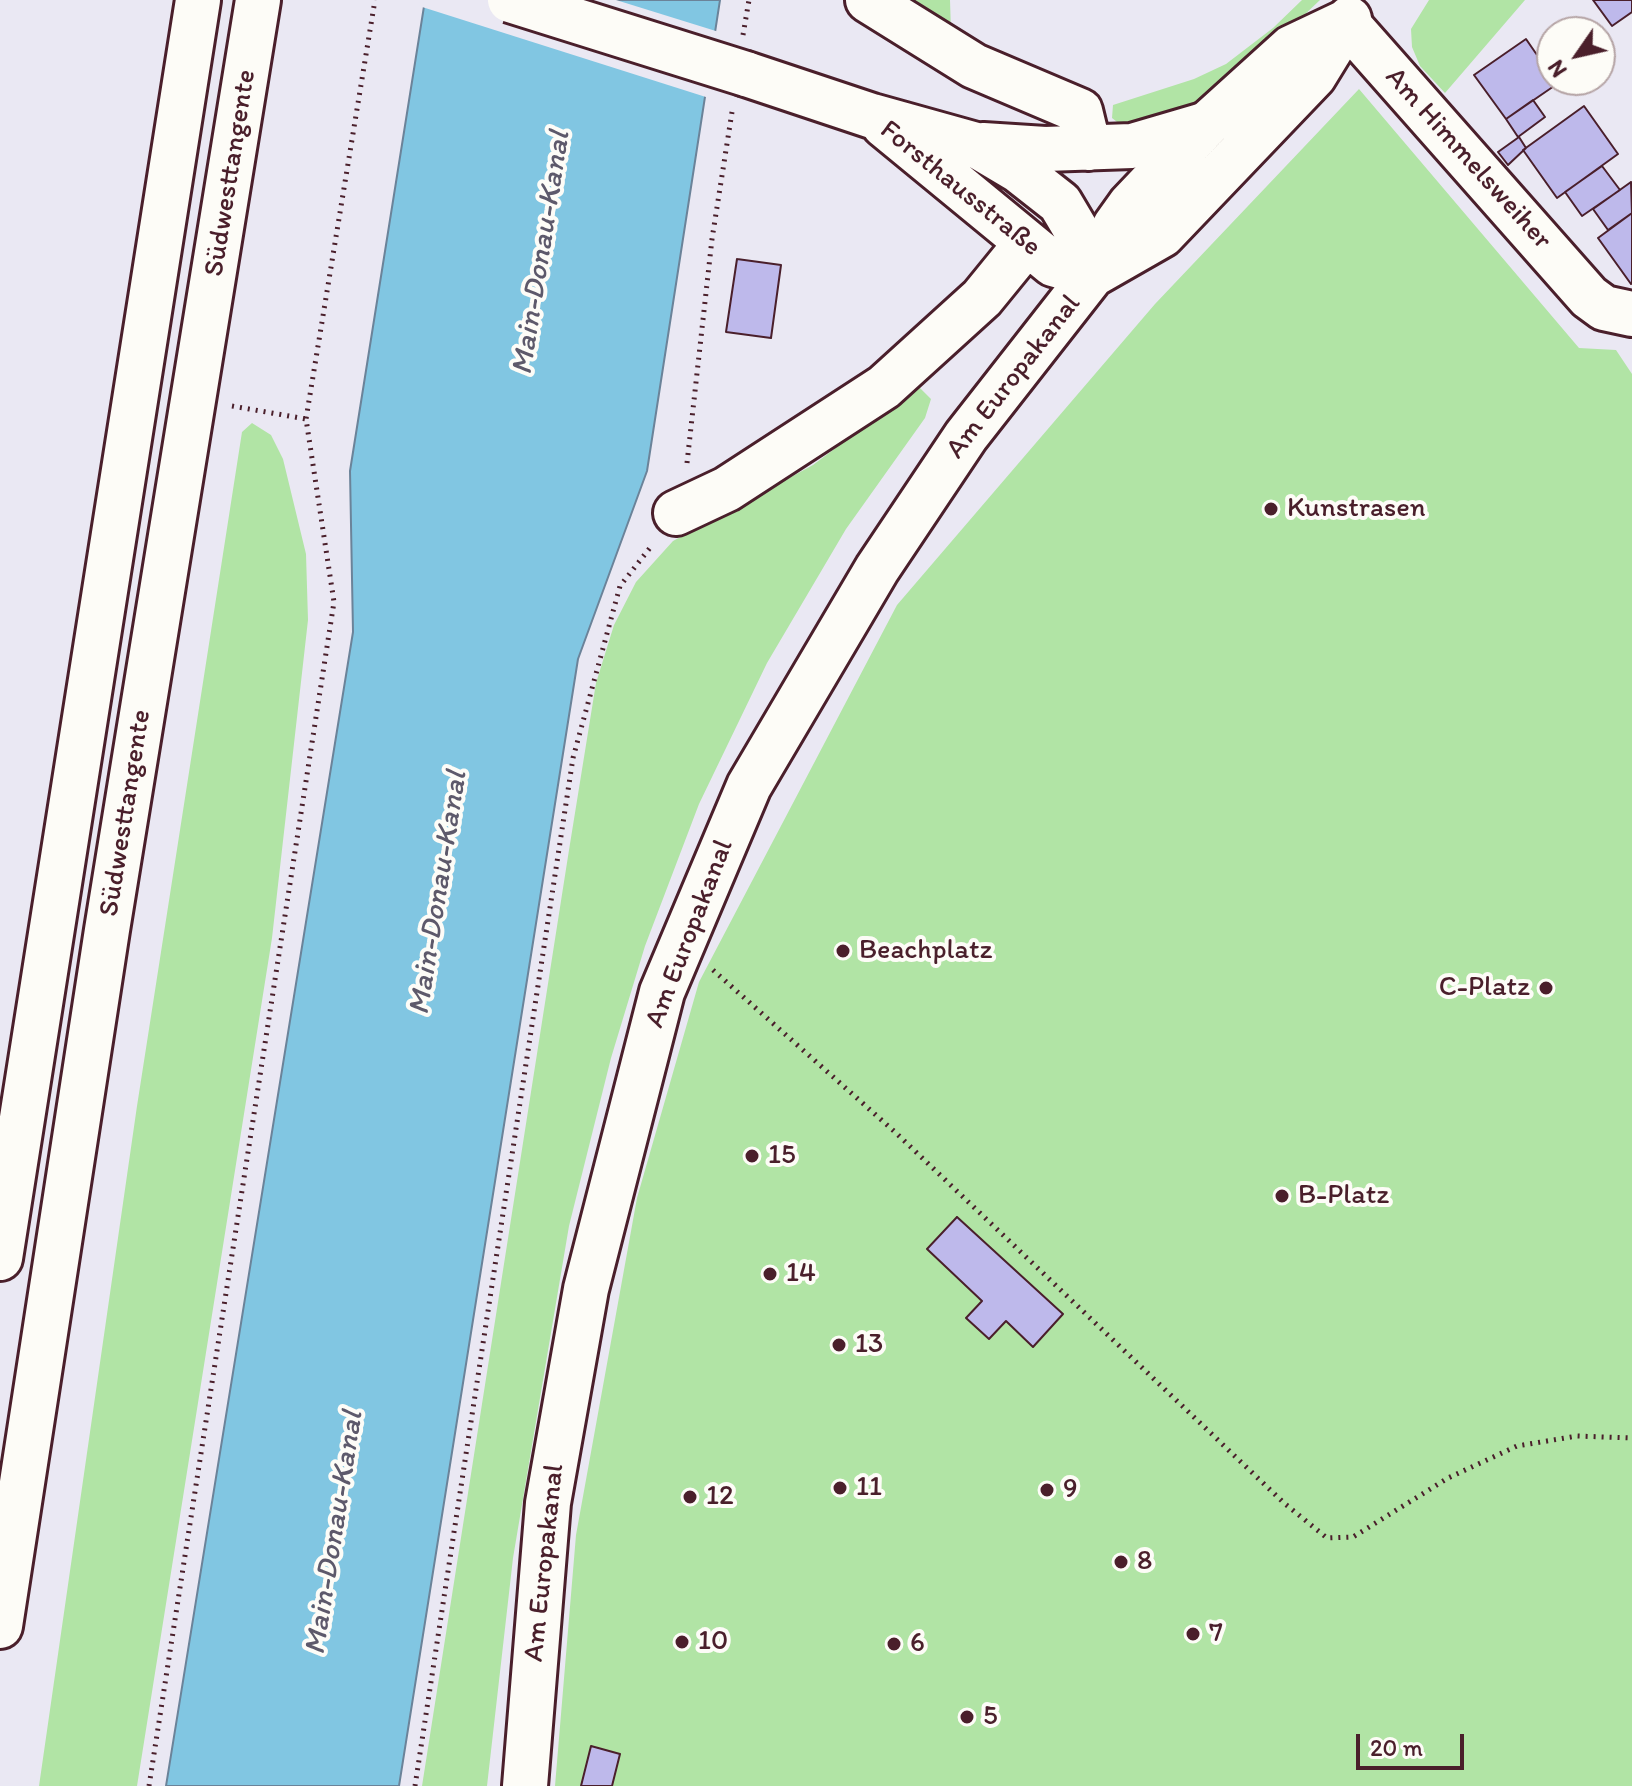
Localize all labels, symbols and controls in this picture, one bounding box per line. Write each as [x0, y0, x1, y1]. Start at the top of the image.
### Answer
north arrow [1536, 16, 1616, 96]
text: N [1542, 55, 1573, 82]
street label: Am Himmelsweiher [1378, 61, 1558, 257]
street label: Südwesttangente [198, 67, 264, 279]
street label: Forsthausstraße [873, 114, 1047, 264]
water label: Main-Donau-Kanal [505, 129, 579, 377]
street label: Am Europakanal [940, 288, 1088, 466]
place label: Kunstrasen [1287, 492, 1426, 526]
marker: Kunstrasen [1262, 500, 1280, 518]
street label: Südwesttangente [93, 707, 159, 919]
water label: Main-Donau-Kanal [402, 769, 476, 1017]
street label: Am Europakanal [639, 835, 741, 1033]
place label: Beachplatz [859, 934, 992, 968]
marker: Beachplatz [834, 942, 852, 960]
place label: C-Platz [1439, 971, 1530, 1005]
marker: C-Platz [1537, 979, 1555, 997]
place label: 15 [768, 1139, 796, 1173]
marker: 15 [743, 1147, 761, 1165]
place label: B-Platz [1298, 1179, 1389, 1213]
marker: B-Platz [1273, 1187, 1291, 1205]
place label: 14 [786, 1257, 816, 1291]
marker: 14 [761, 1265, 779, 1283]
place label: 13 [855, 1328, 883, 1362]
marker: 13 [830, 1336, 848, 1354]
water label: Main-Donau-Kanal [298, 1409, 372, 1657]
street label: Am Europakanal [518, 1462, 572, 1664]
place label: 11 [856, 1471, 882, 1505]
place label: 9 [1063, 1473, 1078, 1507]
marker: 11 [831, 1479, 849, 1497]
place label: 12 [706, 1480, 734, 1514]
marker: 9 [1038, 1481, 1056, 1499]
marker: 12 [681, 1488, 699, 1506]
place label: 8 [1137, 1545, 1152, 1579]
marker: 8 [1112, 1553, 1130, 1571]
place label: 7 [1209, 1617, 1223, 1651]
place label: 10 [698, 1625, 728, 1659]
marker: 7 [1184, 1625, 1202, 1643]
place label: 6 [910, 1627, 925, 1661]
marker: 10 [673, 1633, 691, 1651]
marker: 6 [885, 1635, 903, 1653]
place label: 5 [983, 1700, 998, 1734]
marker: 5 [958, 1708, 976, 1726]
scale bar [1360, 1718, 1468, 1768]
text: 20 m [1370, 1733, 1423, 1762]

